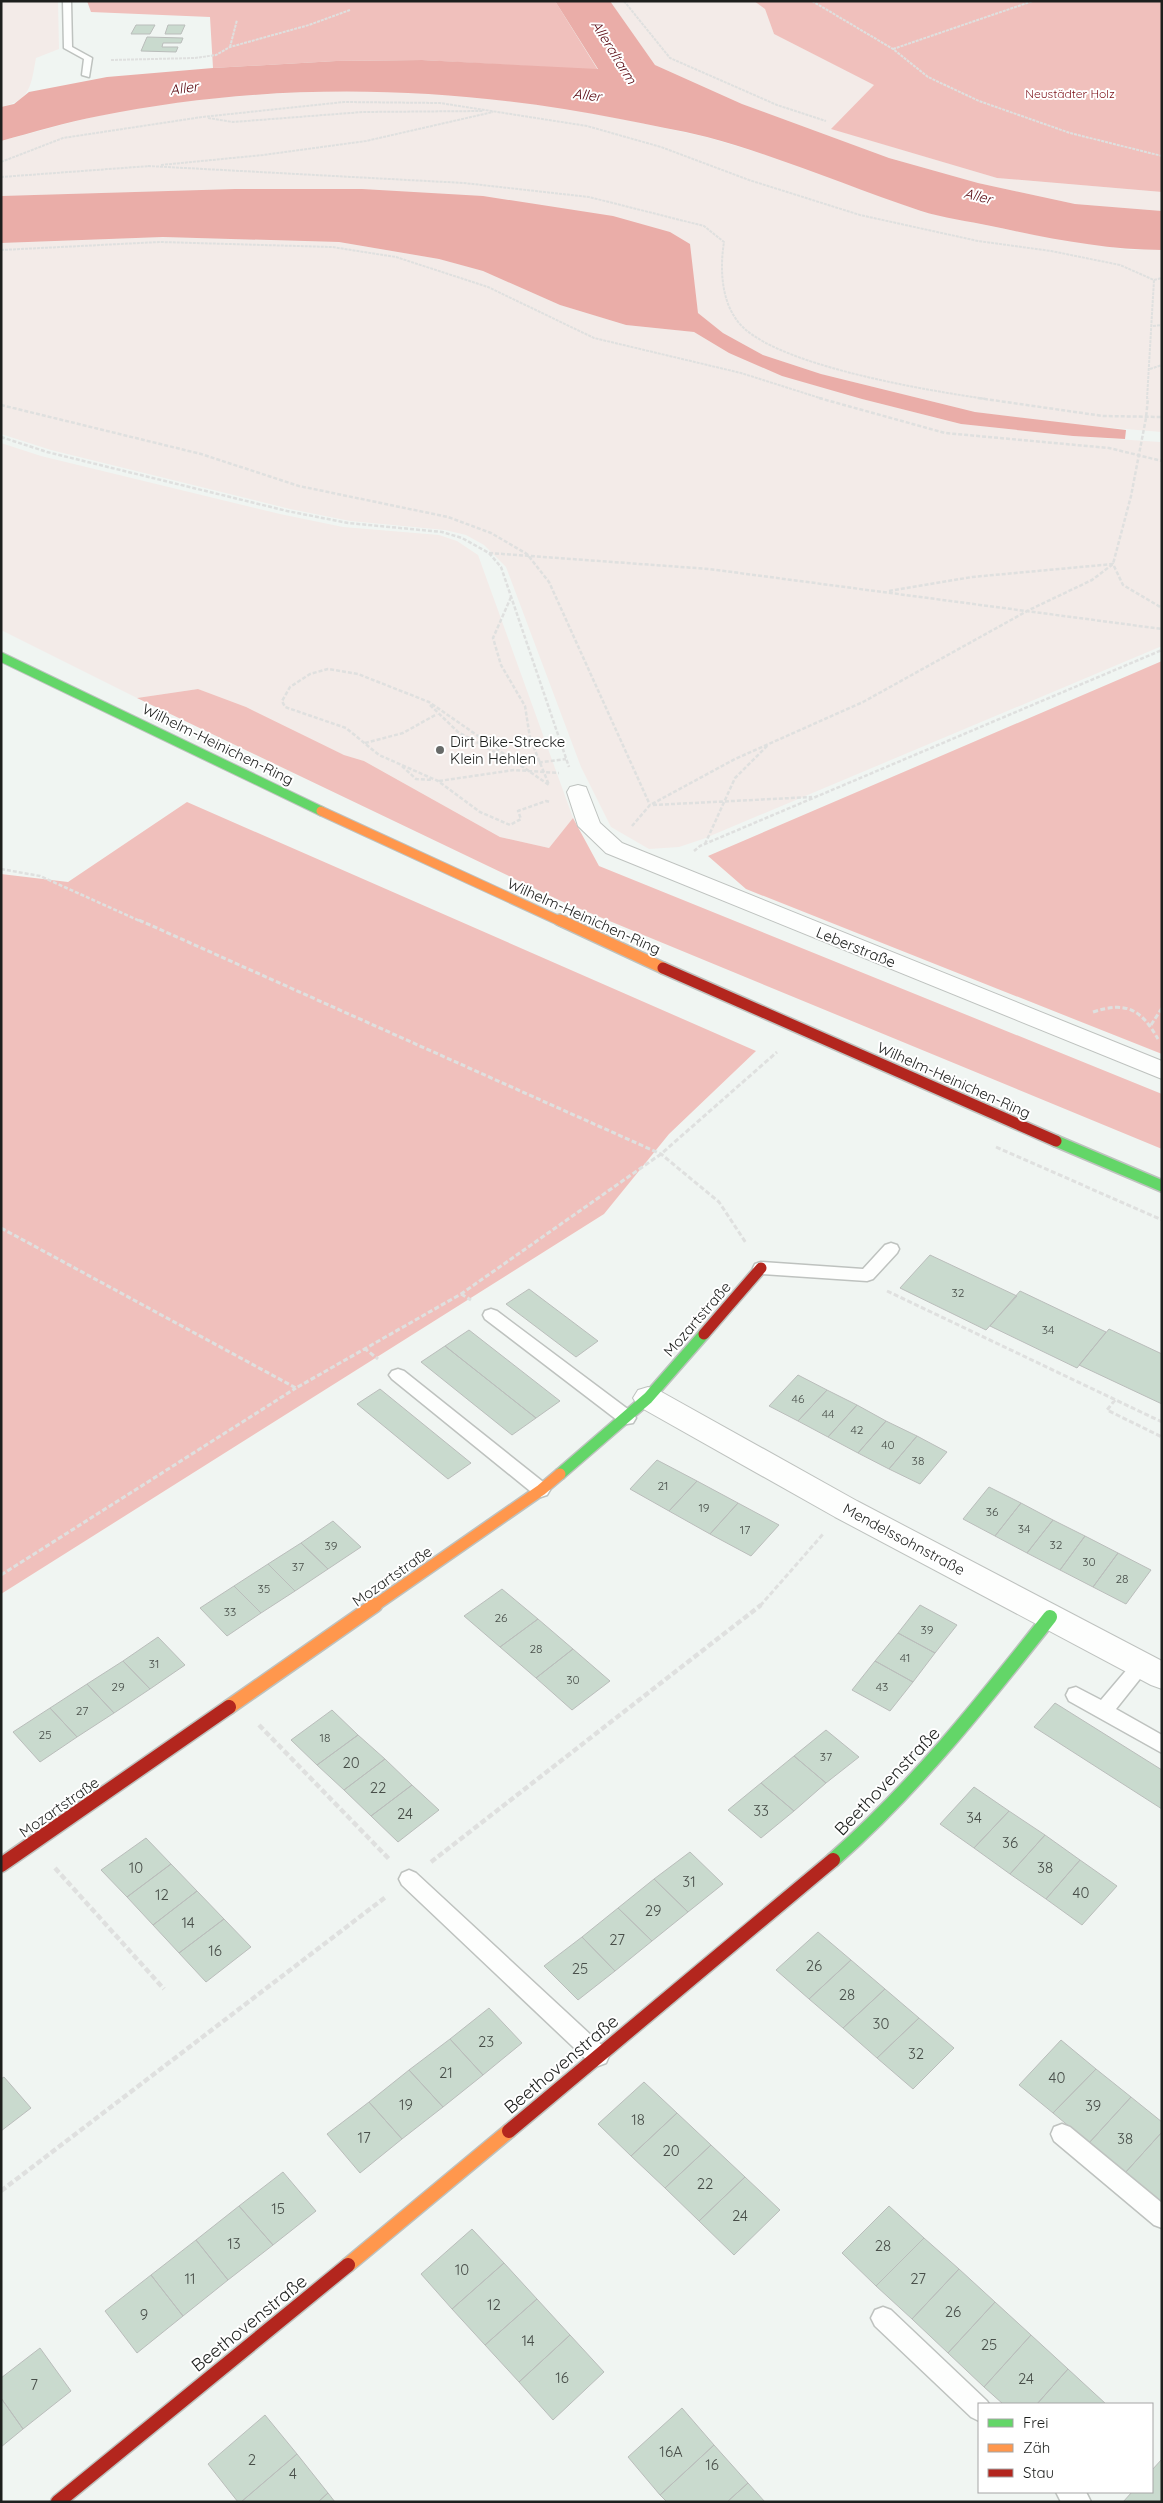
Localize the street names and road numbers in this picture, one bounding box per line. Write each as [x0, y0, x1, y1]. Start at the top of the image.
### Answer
street label: Wilhelm-Heinichen-Ring [139, 699, 297, 789]
street label: Wilhelm-Heinichen-Ring [504, 874, 664, 958]
street label: Leberstraße [813, 922, 899, 972]
street label: Wilhelm-Heinichen-Ring [874, 1038, 1034, 1122]
street label: Mozartstraße [659, 1278, 735, 1360]
street label: Mendelssohnstraße [840, 1499, 968, 1579]
street label: Mozartstraße [348, 1542, 436, 1610]
street label: Beethovenstraße [829, 1722, 945, 1840]
street label: Mozartstraße [15, 1773, 103, 1841]
street label: Beethovenstraße [499, 2009, 623, 2119]
street label: Beethovenstraße [186, 2269, 312, 2377]

